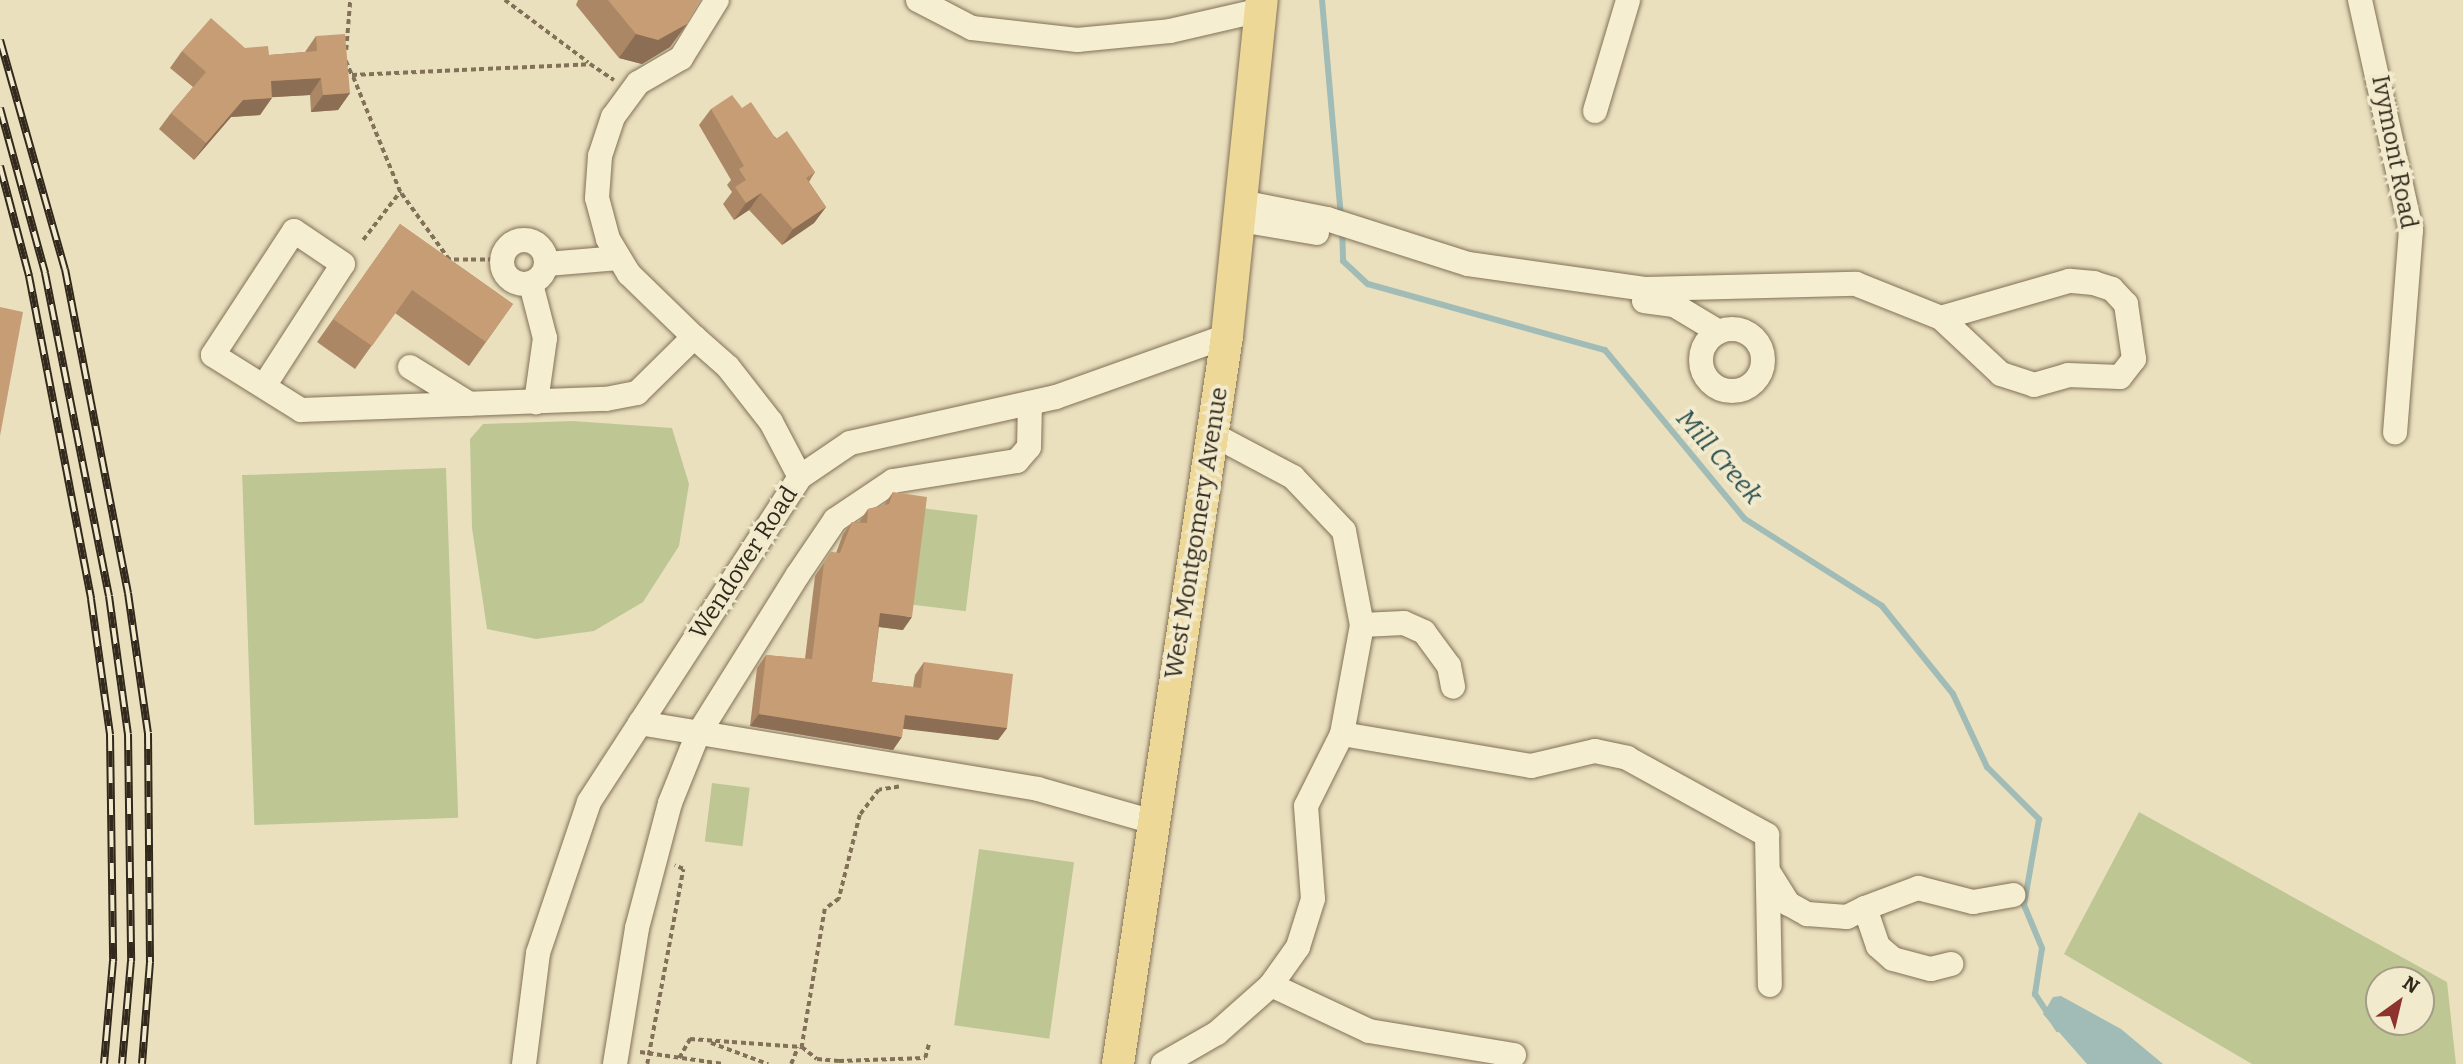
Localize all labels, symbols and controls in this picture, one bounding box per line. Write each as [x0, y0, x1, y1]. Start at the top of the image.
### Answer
street label: Ivymont Road [2365, 73, 2423, 231]
street label: West Montgomery Avenue [1160, 385, 1234, 681]
water label: Mill Creek [1670, 403, 1768, 511]
street label: Wendover Road [684, 481, 804, 645]
north arrow [2365, 966, 2435, 1036]
text: N [2398, 971, 2423, 998]

